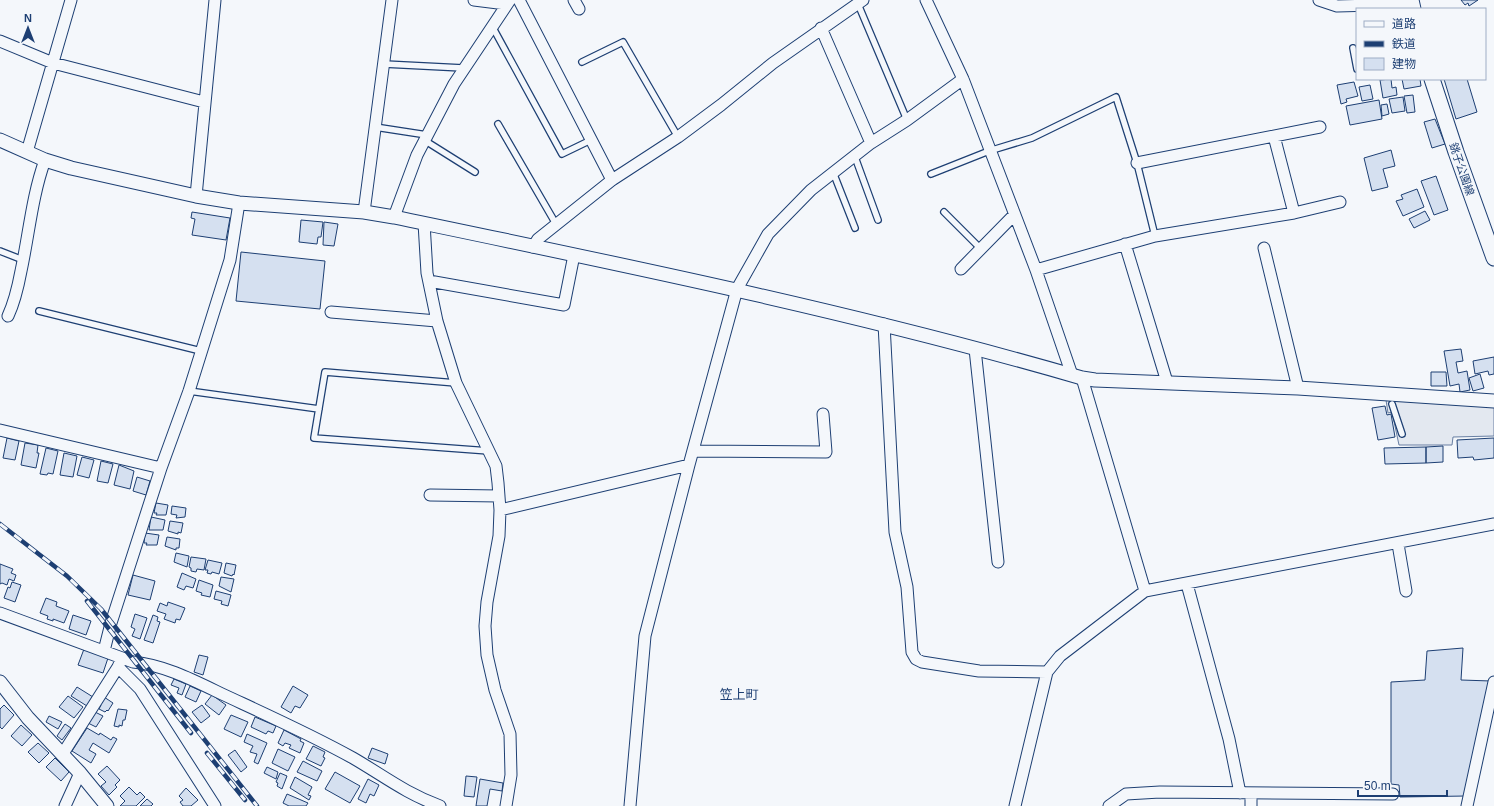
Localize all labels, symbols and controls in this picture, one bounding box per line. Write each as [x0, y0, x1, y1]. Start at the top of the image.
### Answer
north arrow [8, 8, 48, 48]
legend [1356, 8, 1486, 80]
text: N [24, 12, 32, 24]
text: 道路 [1392, 17, 1416, 31]
text: 鉄道 [1392, 37, 1416, 51]
text: 建物 [1392, 57, 1416, 71]
street label: 銚子公園線 [1447, 141, 1477, 197]
district label: 笠上町 [719, 687, 759, 702]
scale bar [1358, 772, 1447, 798]
text: 50 m [1364, 779, 1391, 793]

